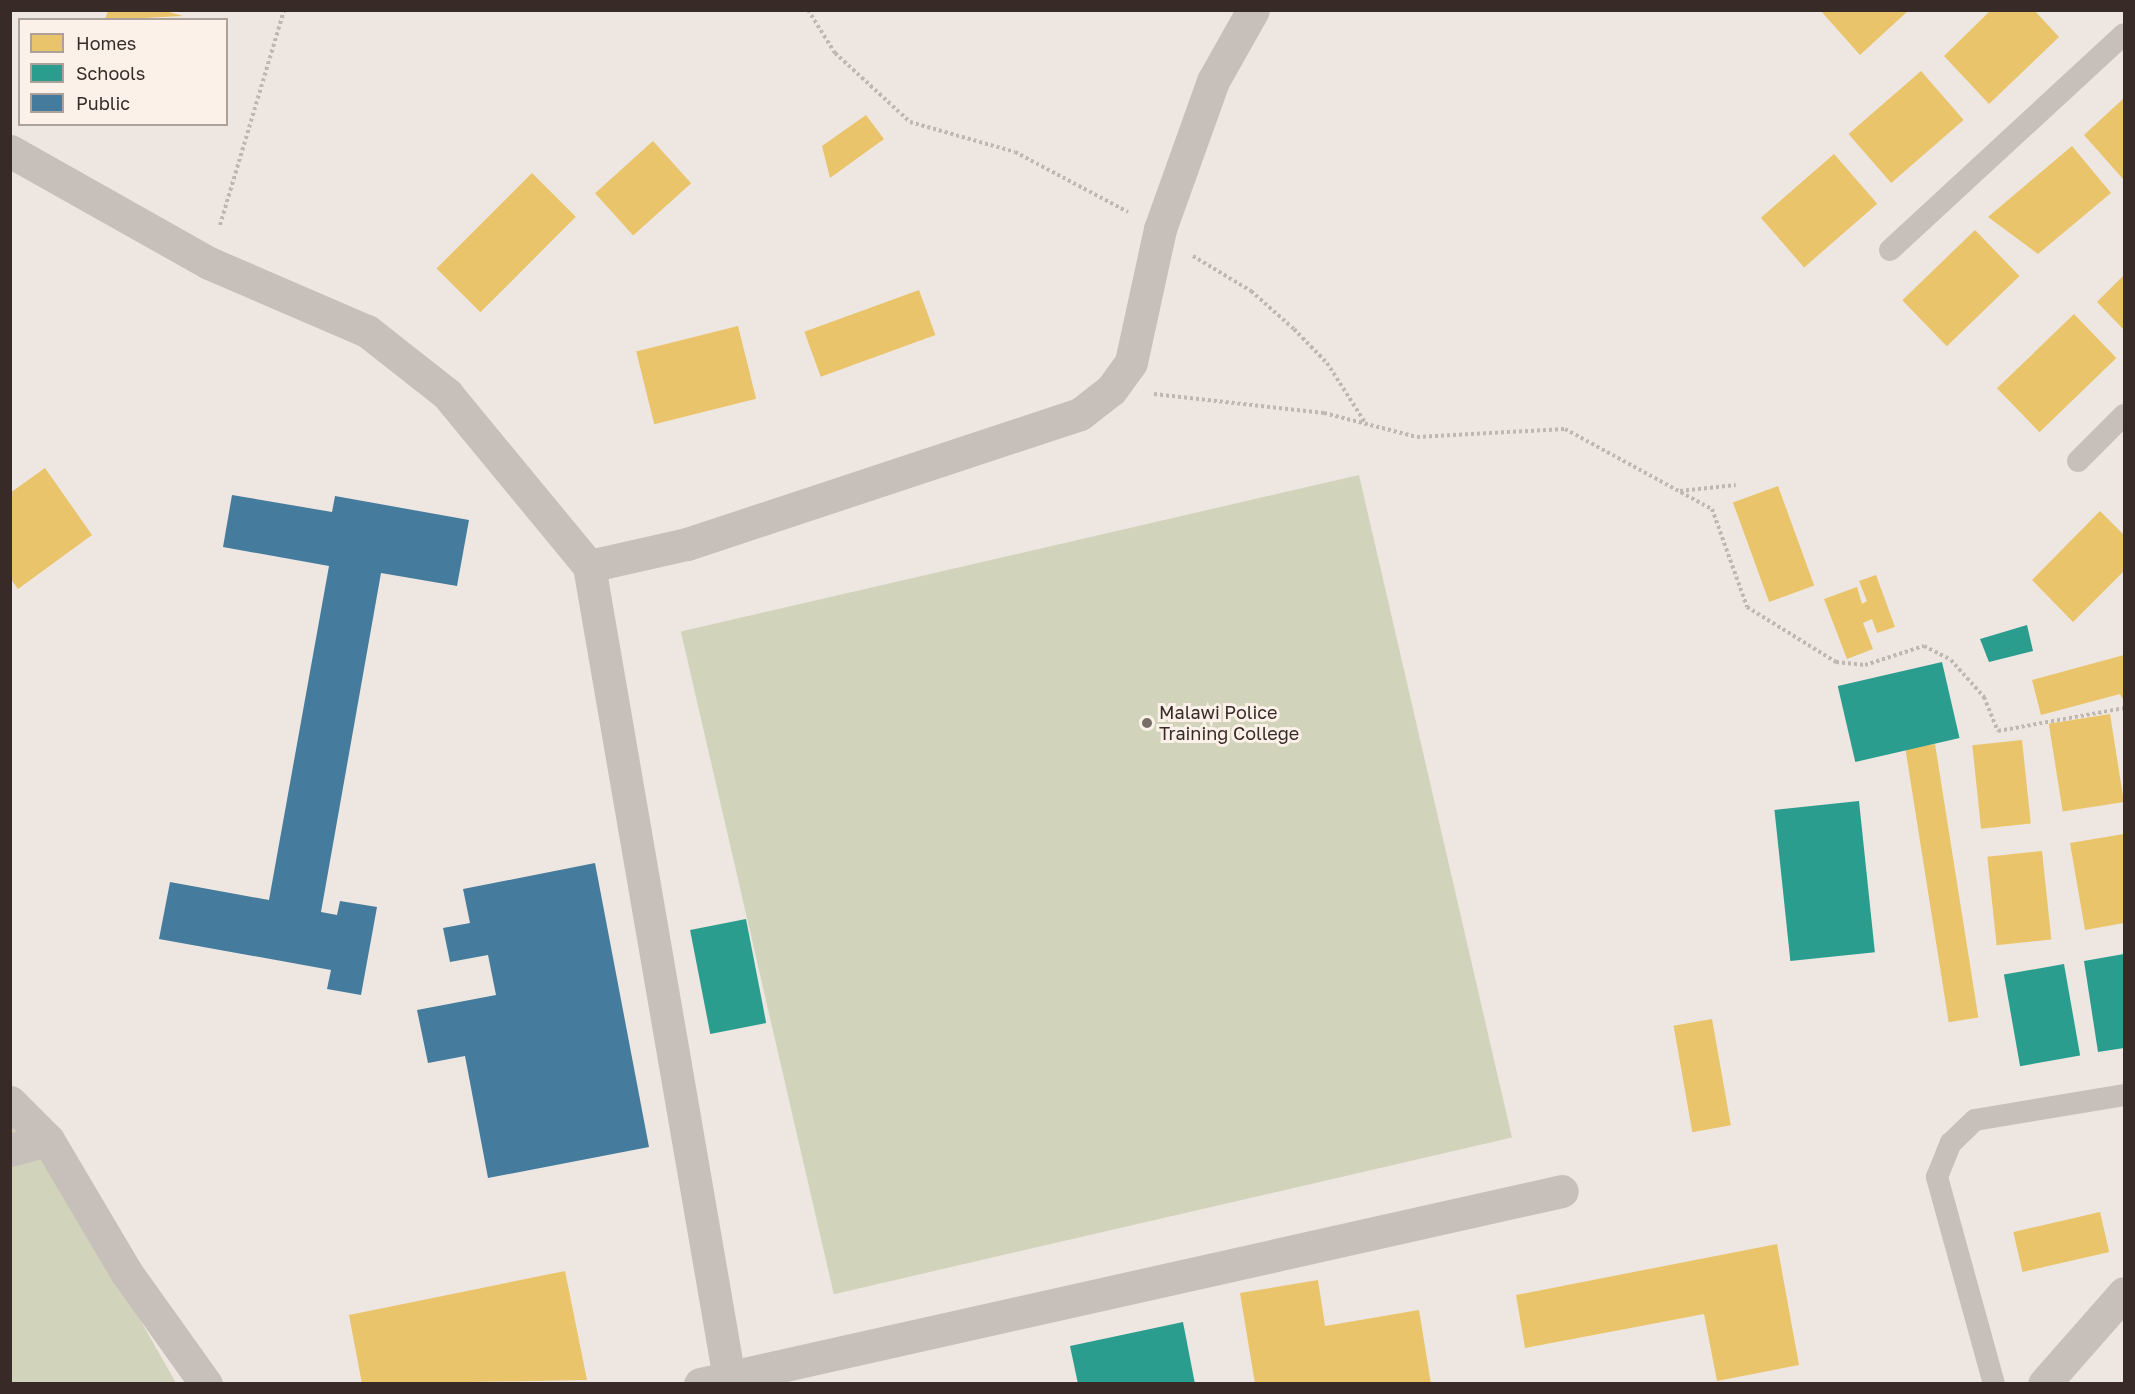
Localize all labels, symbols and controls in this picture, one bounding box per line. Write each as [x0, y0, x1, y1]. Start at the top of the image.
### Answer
legend [18, 18, 228, 126]
text: Homes [76, 32, 136, 54]
text: Schools [76, 62, 145, 84]
text: Public [76, 92, 130, 114]
place label: Malawi Police Training College [1159, 702, 1299, 744]
marker: Malawi Police Training College [1140, 716, 1154, 730]

